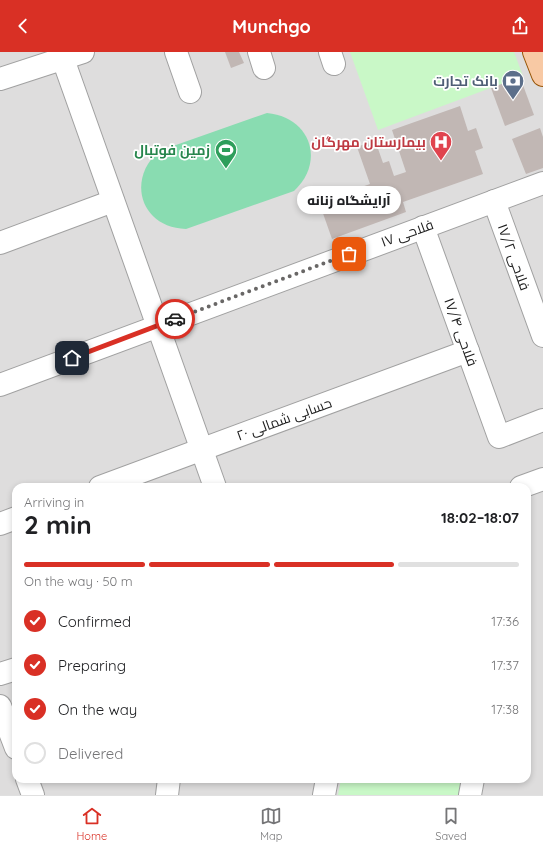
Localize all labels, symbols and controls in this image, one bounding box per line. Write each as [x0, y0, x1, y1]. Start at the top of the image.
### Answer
icon: back [12, 15, 34, 37]
text: Munchgo [232, 15, 311, 38]
icon: share [509, 15, 531, 37]
bank icon: بانک تجارت [500, 68, 526, 101]
place label: بانک تجارت [433, 72, 498, 90]
hospital icon: بیمارستان مهرگان [428, 129, 454, 162]
place label: بیمارستان مهرگان [311, 133, 426, 151]
sports icon: زمین فوتبال [213, 137, 239, 170]
place label: زمین فوتبال [134, 141, 210, 159]
callout: آرایشگاه زنانه [297, 186, 401, 214]
text: آرایشگاه زنانه [307, 192, 391, 208]
street label: فلاحی ۱۷ [378, 215, 436, 251]
street label: فلاحی ۱۷/۲ [494, 221, 534, 293]
pin [332, 237, 366, 271]
icon: bag [338, 243, 360, 265]
street label: فلاحی ۱۷/۴ [440, 295, 482, 369]
courier [155, 299, 195, 339]
icon: car [164, 308, 186, 330]
pin [55, 341, 89, 375]
icon: home [61, 347, 83, 369]
street label: حسابی شمالی ۲۰ [234, 393, 334, 445]
text: Arriving in [24, 494, 84, 510]
text: 2 min [24, 508, 92, 541]
text: 18:02–18:07 [441, 508, 519, 527]
text: On the way · 50 m [24, 573, 133, 589]
icon: check [24, 610, 46, 632]
text: Confirmed [58, 612, 131, 631]
text: 17:36 [491, 613, 519, 629]
icon: check [24, 654, 46, 676]
text: Preparing [58, 656, 126, 675]
text: 17:37 [492, 657, 519, 673]
icon: check [24, 698, 46, 720]
text: On the way [58, 700, 137, 719]
text: 17:38 [491, 701, 519, 717]
text: Delivered [58, 744, 123, 763]
tab: Home [76, 805, 107, 843]
tab: Map [260, 805, 282, 843]
tab: Saved [435, 805, 467, 843]

